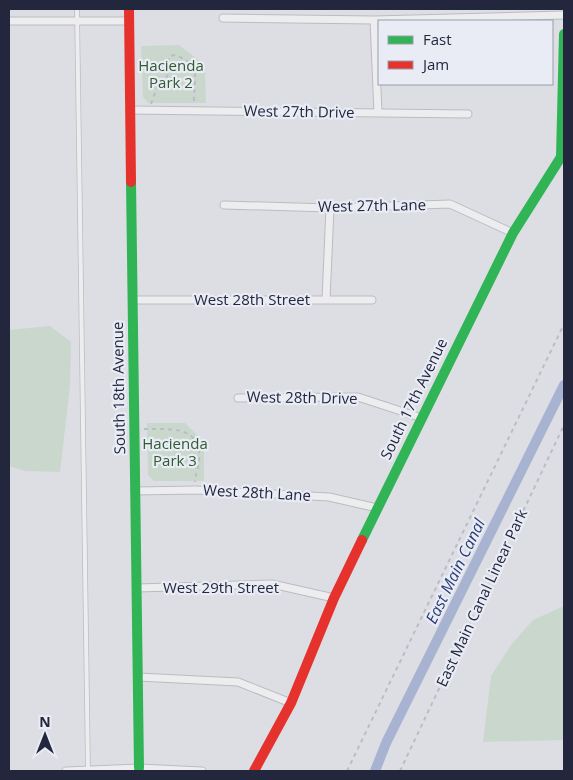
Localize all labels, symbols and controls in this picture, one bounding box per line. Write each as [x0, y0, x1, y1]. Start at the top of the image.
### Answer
legend [378, 20, 553, 85]
text: Fast [423, 29, 452, 49]
text: Jam [421, 54, 449, 74]
park label: Hacienda Park 2 [138, 55, 204, 92]
street label: West 27th Drive [243, 100, 355, 122]
street label: West 27th Lane [318, 194, 426, 216]
street label: West 28th Street [194, 289, 310, 309]
street label: South 18th Avenue [107, 321, 129, 455]
street label: South 17th Avenue [375, 335, 451, 463]
street label: West 28th Drive [246, 386, 358, 408]
park label: Hacienda Park 3 [142, 433, 208, 470]
street label: West 28th Lane [203, 479, 312, 505]
street label: East Main Canal Linear Park [431, 505, 531, 690]
water label: East Main Canal [420, 514, 490, 627]
street label: West 29th Street [163, 577, 279, 597]
north arrow [20, 710, 70, 760]
text: N [39, 712, 51, 731]

